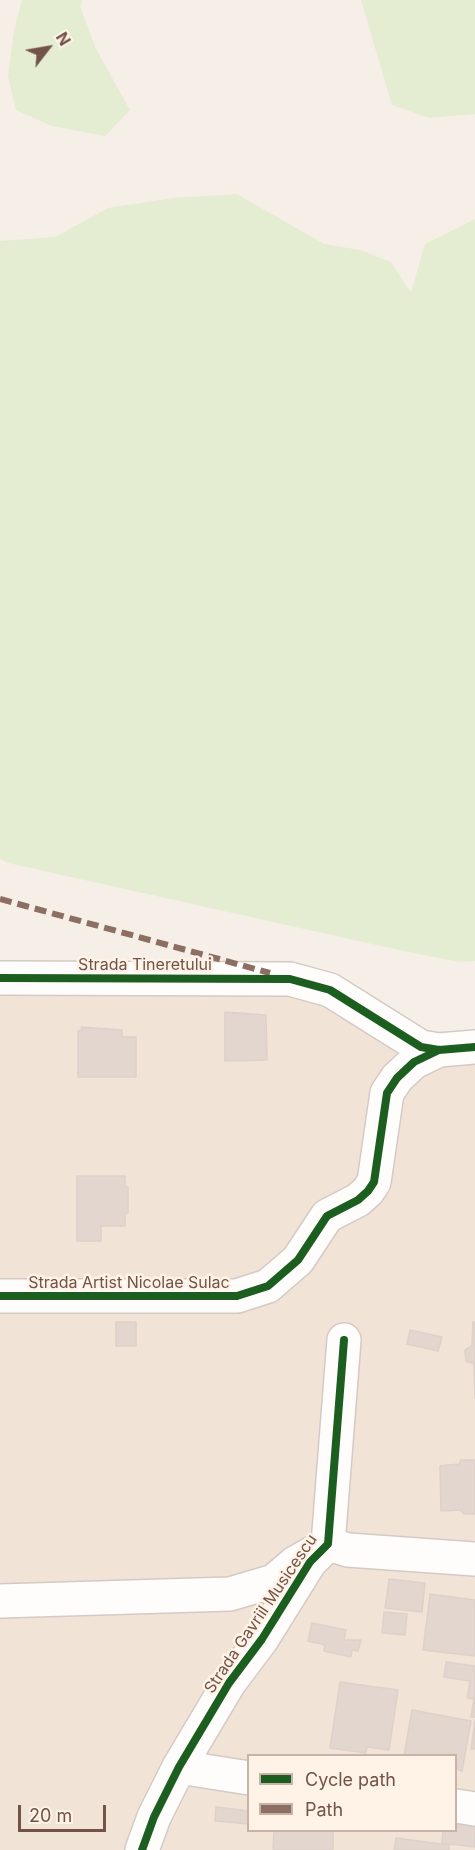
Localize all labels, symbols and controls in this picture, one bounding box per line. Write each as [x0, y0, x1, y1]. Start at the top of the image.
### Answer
north arrow [18, 18, 78, 78]
text: N [52, 28, 75, 49]
street label: Strada Tineretului [78, 955, 212, 975]
street label: Strada Artist Nicolae Sulac [28, 1273, 230, 1293]
street label: Strada Gavriil Musicescu [201, 1531, 321, 1697]
legend [247, 1754, 457, 1832]
text: Cycle path [305, 1769, 396, 1790]
scale bar [21, 1793, 110, 1831]
text: Path [305, 1799, 343, 1820]
text: 20 m [29, 1805, 72, 1826]

